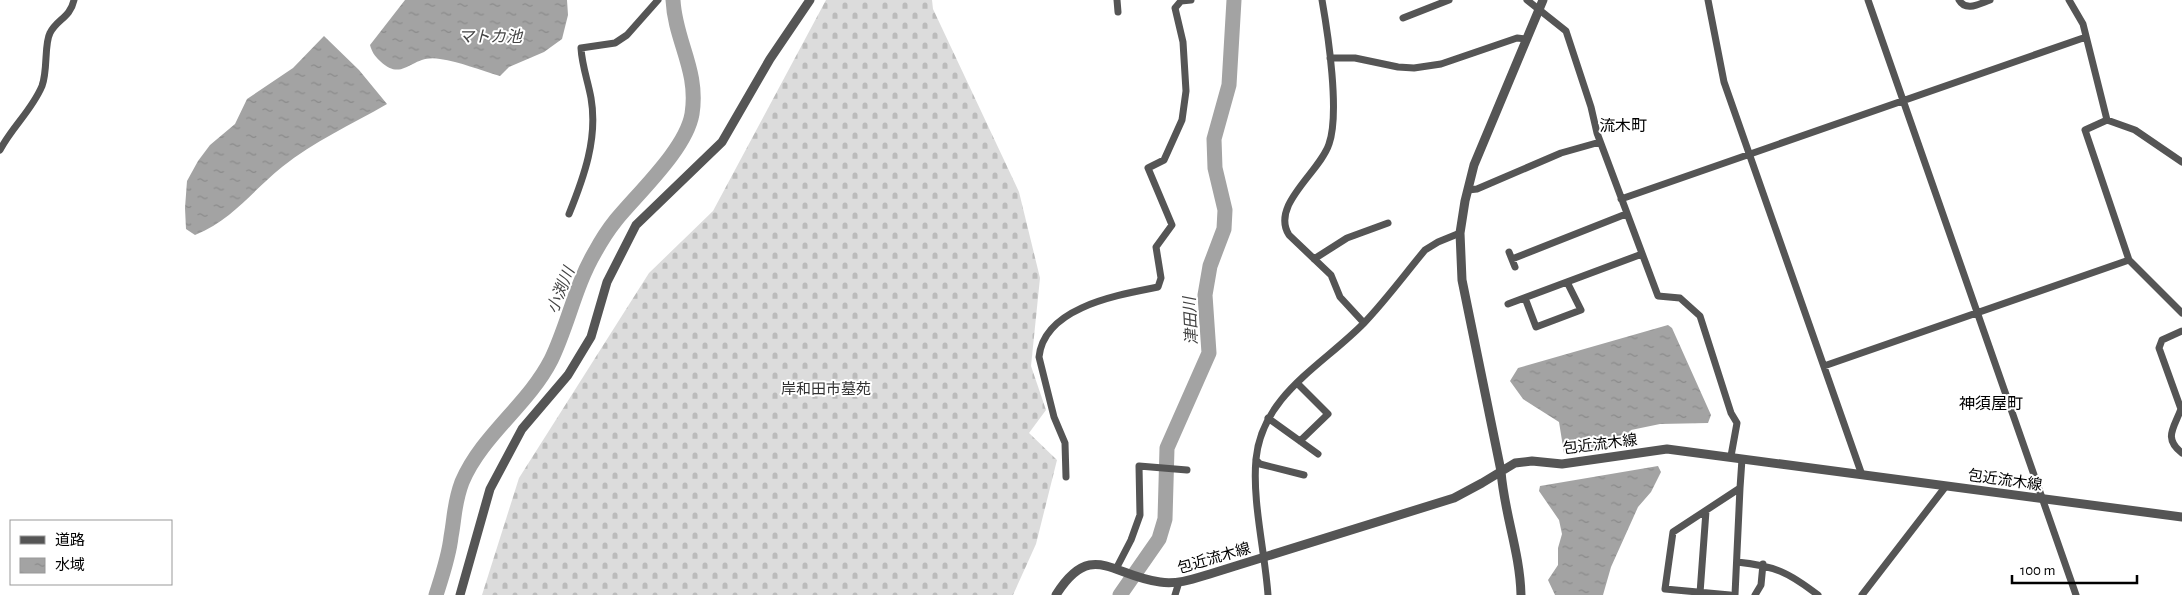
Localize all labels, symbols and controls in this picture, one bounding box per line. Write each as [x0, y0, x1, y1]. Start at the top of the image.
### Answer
water label: マトカ池 [458, 28, 524, 45]
district label: 流木町 [1599, 118, 1647, 134]
water label: 小渕川 [544, 263, 578, 316]
water label: 津田川 [1181, 295, 1200, 345]
park label: 岸和田市墓苑 [781, 381, 871, 397]
district label: 神須屋町 [1959, 395, 2023, 412]
street label: 包近流木線 [1562, 431, 1638, 457]
street label: 包近流木線 [1967, 467, 2043, 493]
legend [10, 520, 172, 585]
text: 道路 [55, 532, 85, 548]
street label: 包近流木線 [1176, 540, 1252, 576]
scale bar [2012, 552, 2137, 584]
text: 水域 [55, 557, 85, 573]
text: 100 m [2020, 563, 2055, 578]

